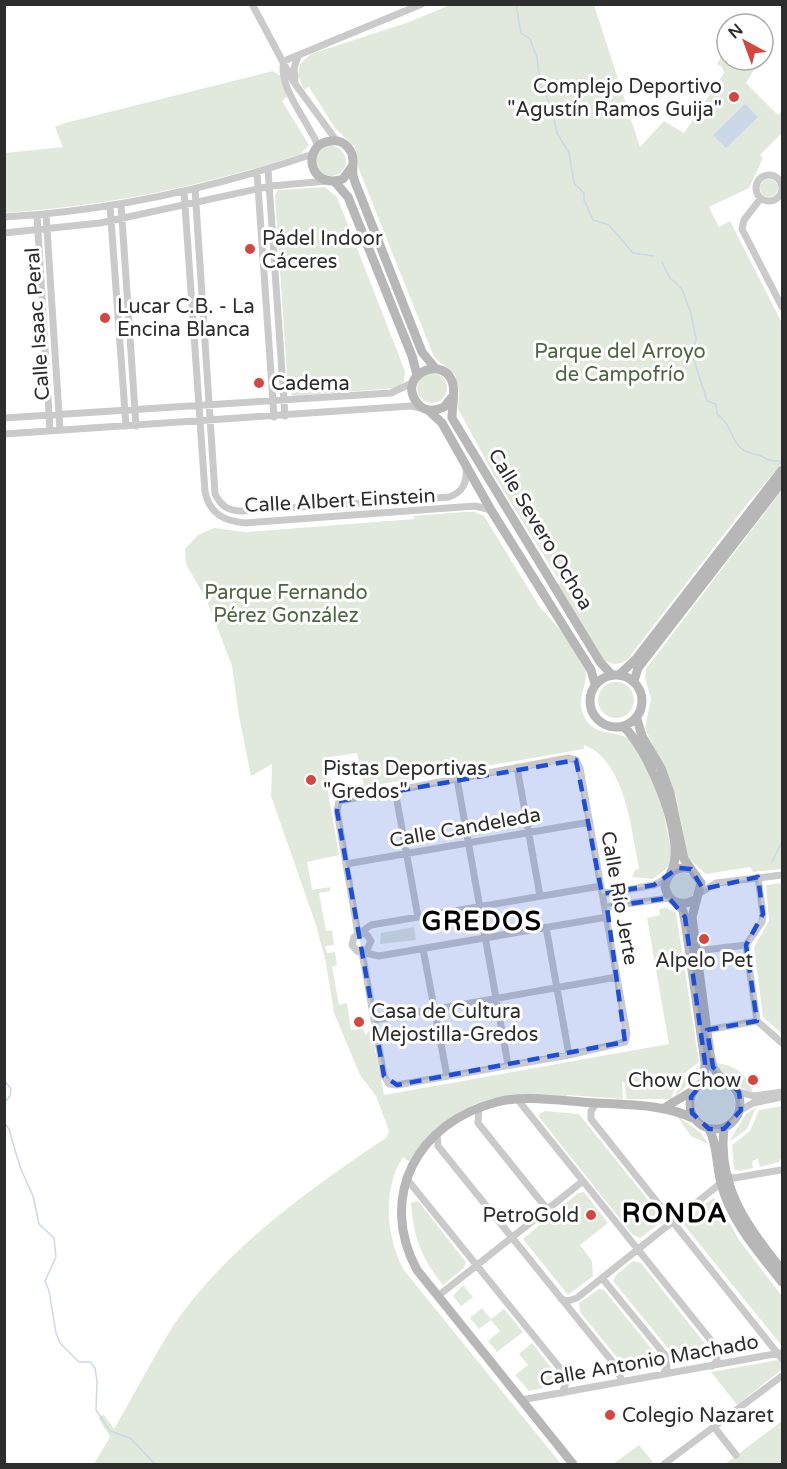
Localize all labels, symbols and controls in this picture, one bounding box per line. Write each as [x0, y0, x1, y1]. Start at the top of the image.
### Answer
north arrow [715, 12, 775, 72]
text: N [724, 20, 747, 43]
place label: Complejo Deportivo "Agustín Ramos Guija" [507, 75, 722, 122]
marker: Complejo Deportivo "Agustín Ramos Guija" [727, 90, 741, 104]
place label: Pádel Indoor Cáceres [262, 227, 383, 274]
marker: Pádel Indoor Cáceres [243, 242, 257, 256]
street label: Calle Isaac Peral [21, 247, 55, 401]
place label: Lucar C.B. - La Encina Blanca [117, 295, 255, 342]
marker: Lucar C.B. - La Encina Blanca [98, 311, 112, 325]
park label: Parque del Arroyo de Campofrío [534, 340, 706, 387]
place label: Cadema [271, 372, 350, 396]
marker: Cadema [252, 376, 266, 390]
street label: Calle Severo Ochoa [483, 445, 598, 614]
street label: Calle Albert Einstein [244, 484, 436, 518]
park label: Parque Fernando Pérez González [204, 581, 368, 628]
place label: Pistas Deportivas "Gredos" [323, 757, 487, 804]
marker: Pistas Deportivas "Gredos" [304, 773, 318, 787]
street label: Calle Candeleda [388, 803, 543, 853]
street label: Calle Río Jerte [595, 829, 643, 967]
district label: GREDOS [422, 906, 542, 937]
marker: Alpelo Pet [697, 932, 711, 946]
place label: Alpelo Pet [655, 949, 753, 973]
place label: Casa de Cultura Mejostilla-Gredos [371, 1000, 538, 1047]
marker: Casa de Cultura Mejostilla-Gredos [352, 1015, 366, 1029]
place label: Chow Chow [628, 1069, 741, 1093]
marker: Chow Chow [746, 1073, 760, 1087]
district label: RONDA [622, 1198, 728, 1229]
place label: PetroGold [483, 1204, 579, 1228]
marker: PetroGold [584, 1208, 598, 1222]
street label: Calle Antonio Machado [538, 1330, 761, 1392]
place label: Colegio Nazaret [622, 1404, 774, 1428]
marker: Colegio Nazaret [603, 1408, 617, 1422]

